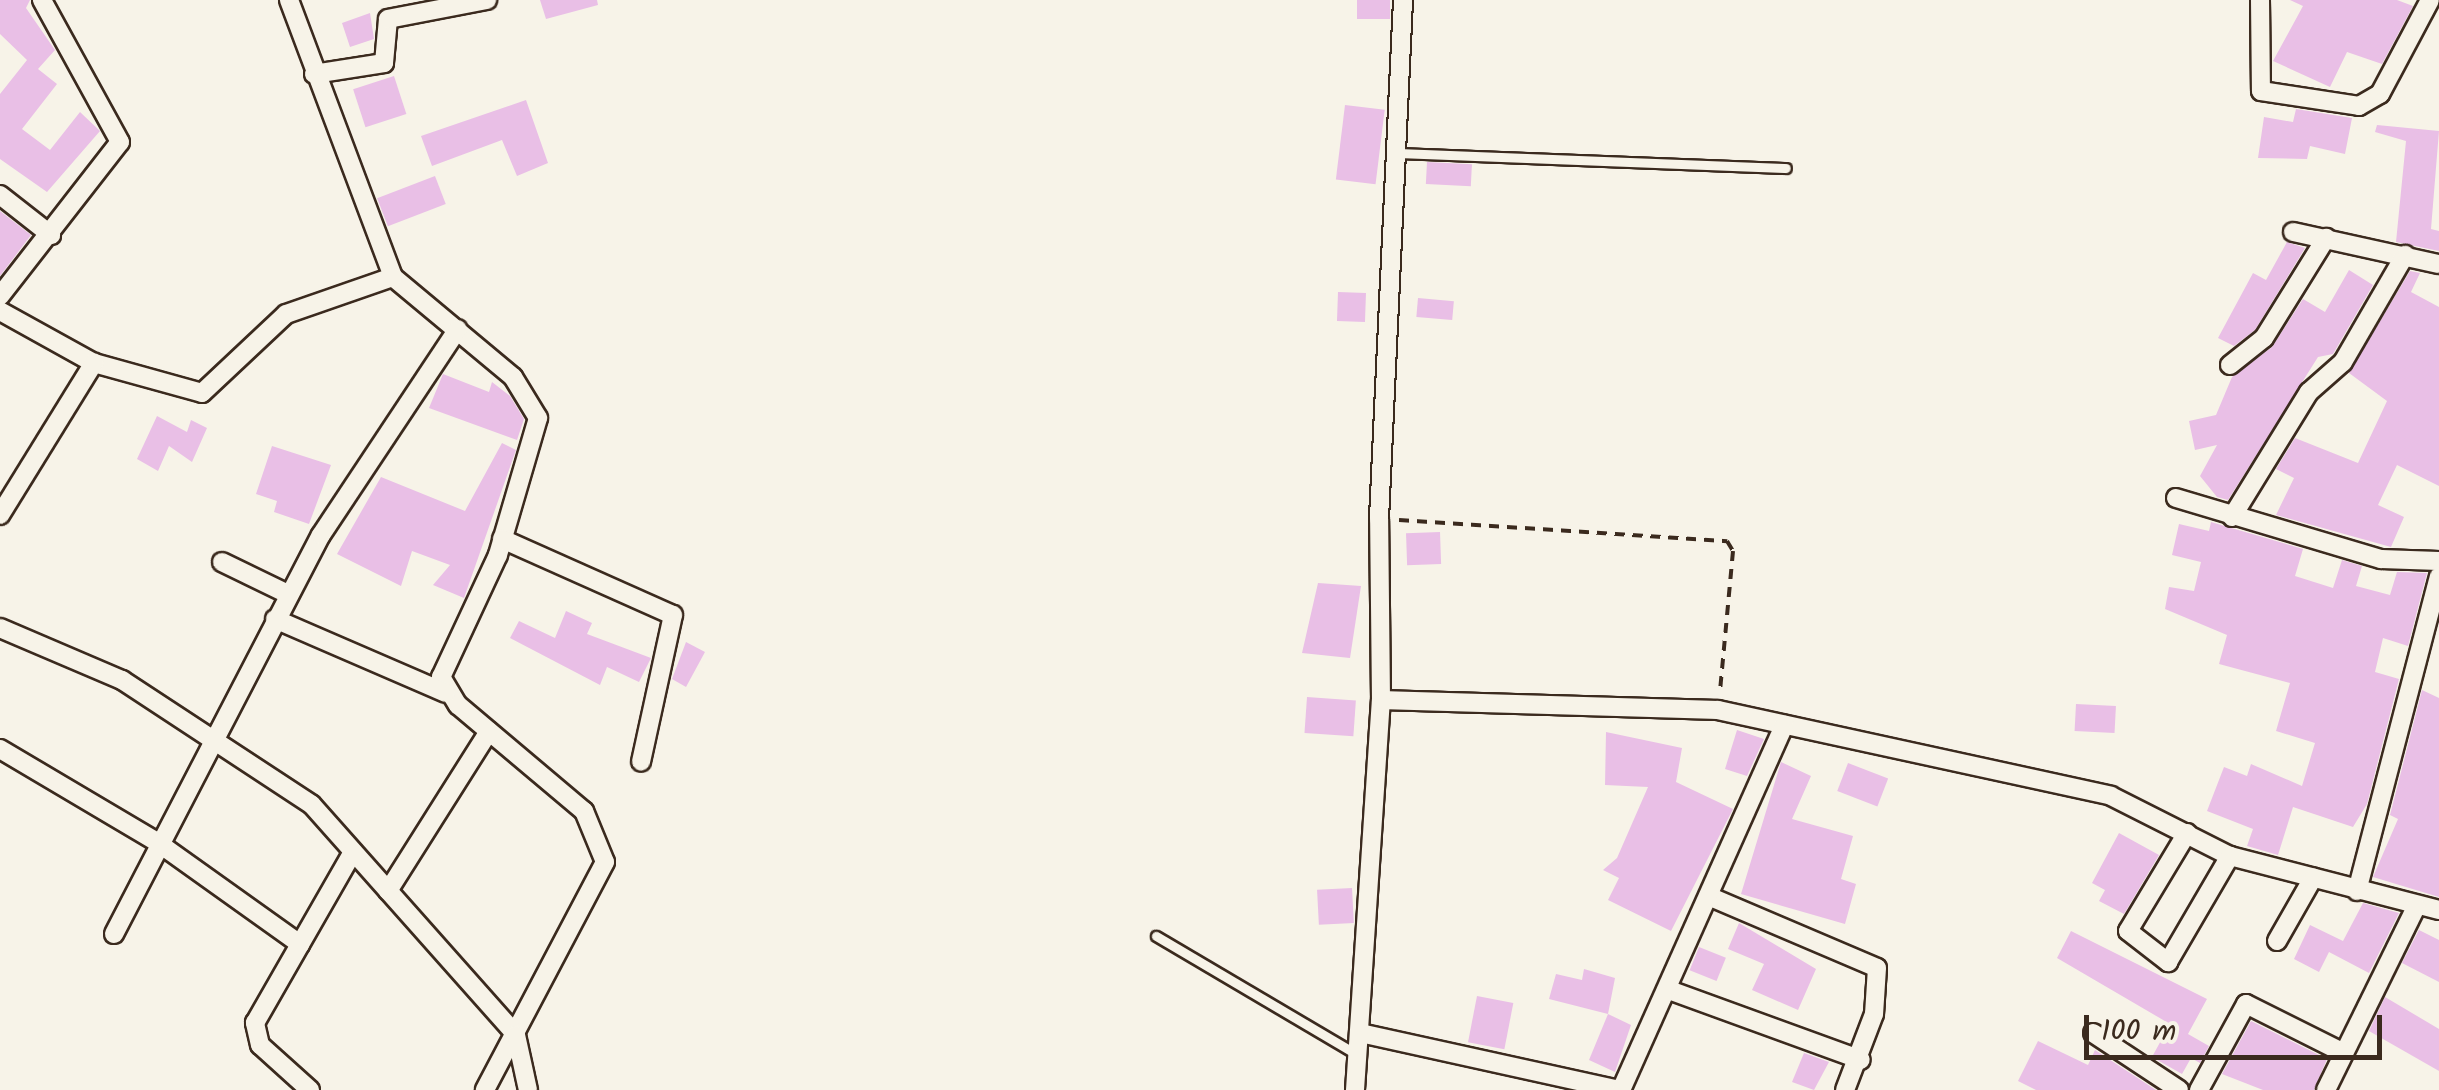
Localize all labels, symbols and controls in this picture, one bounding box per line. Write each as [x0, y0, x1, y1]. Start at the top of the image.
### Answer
scale bar [2089, 995, 2386, 1057]
text: 100 m [2101, 1008, 2176, 1056]

